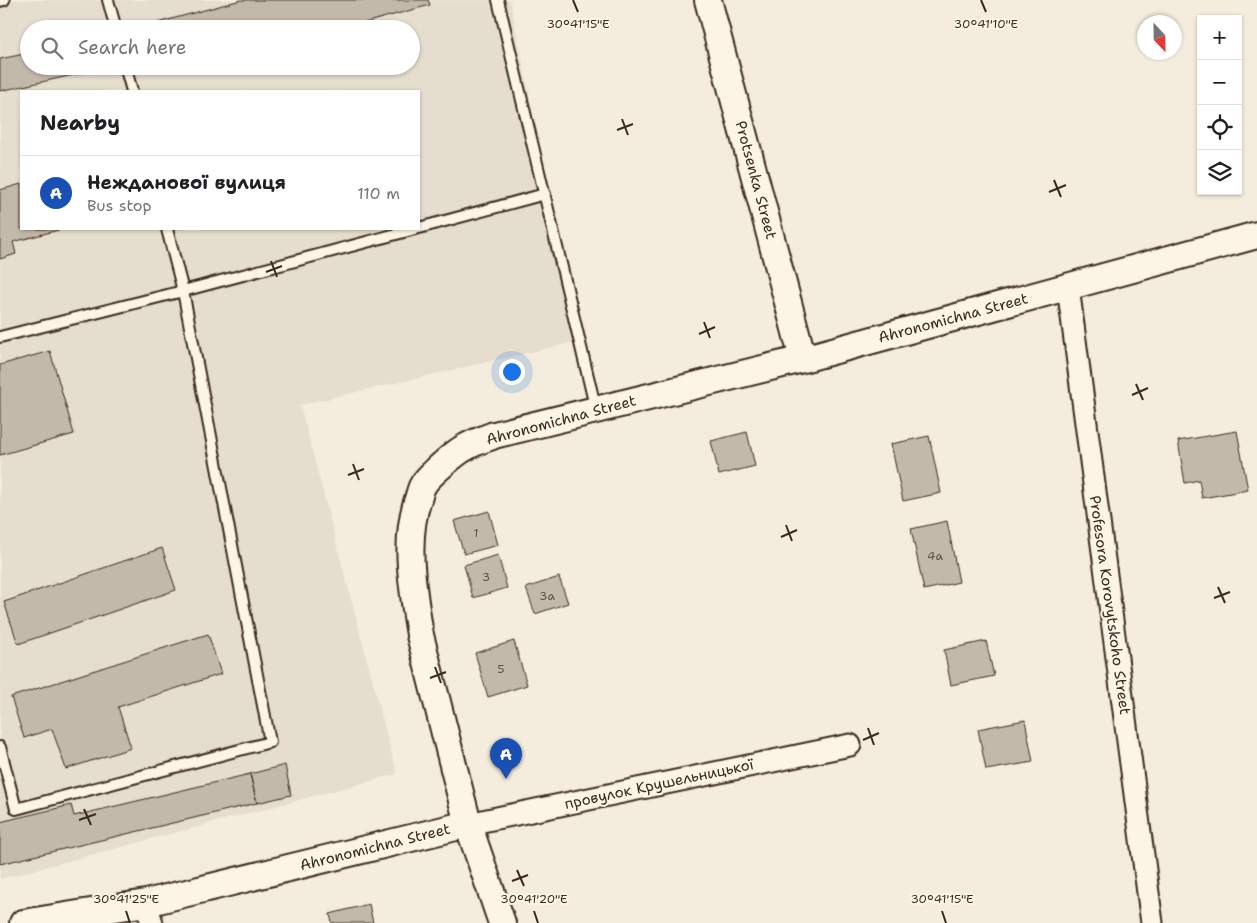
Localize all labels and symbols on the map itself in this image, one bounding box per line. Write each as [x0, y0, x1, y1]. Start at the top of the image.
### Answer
north arrow [1137, 15, 1182, 60]
text: 30°41'15"E [546, 16, 610, 32]
text: 30°41'10"E [954, 16, 1018, 32]
street label: Protsenka Street [731, 119, 781, 241]
street label: Ahronomichna Street [876, 288, 1030, 348]
your location [499, 359, 525, 385]
street label: Ahronomichna Street [484, 390, 638, 450]
street label: Profesora Korovytskoho Street [1085, 494, 1135, 716]
house number: 1 [473, 525, 479, 541]
house number: 4а [927, 548, 943, 564]
house number: 3 [482, 569, 490, 585]
house number: 3а [539, 588, 555, 604]
house number: 5 [497, 661, 505, 677]
pin: A [490, 738, 522, 779]
street label: провулок Крушельницької [563, 754, 756, 814]
street label: Ahronomichna Street [298, 819, 452, 875]
text: 30°41'25"E [93, 891, 159, 907]
text: 30°41'20"E [500, 891, 568, 907]
text: 30°41'15"E [910, 891, 974, 907]

